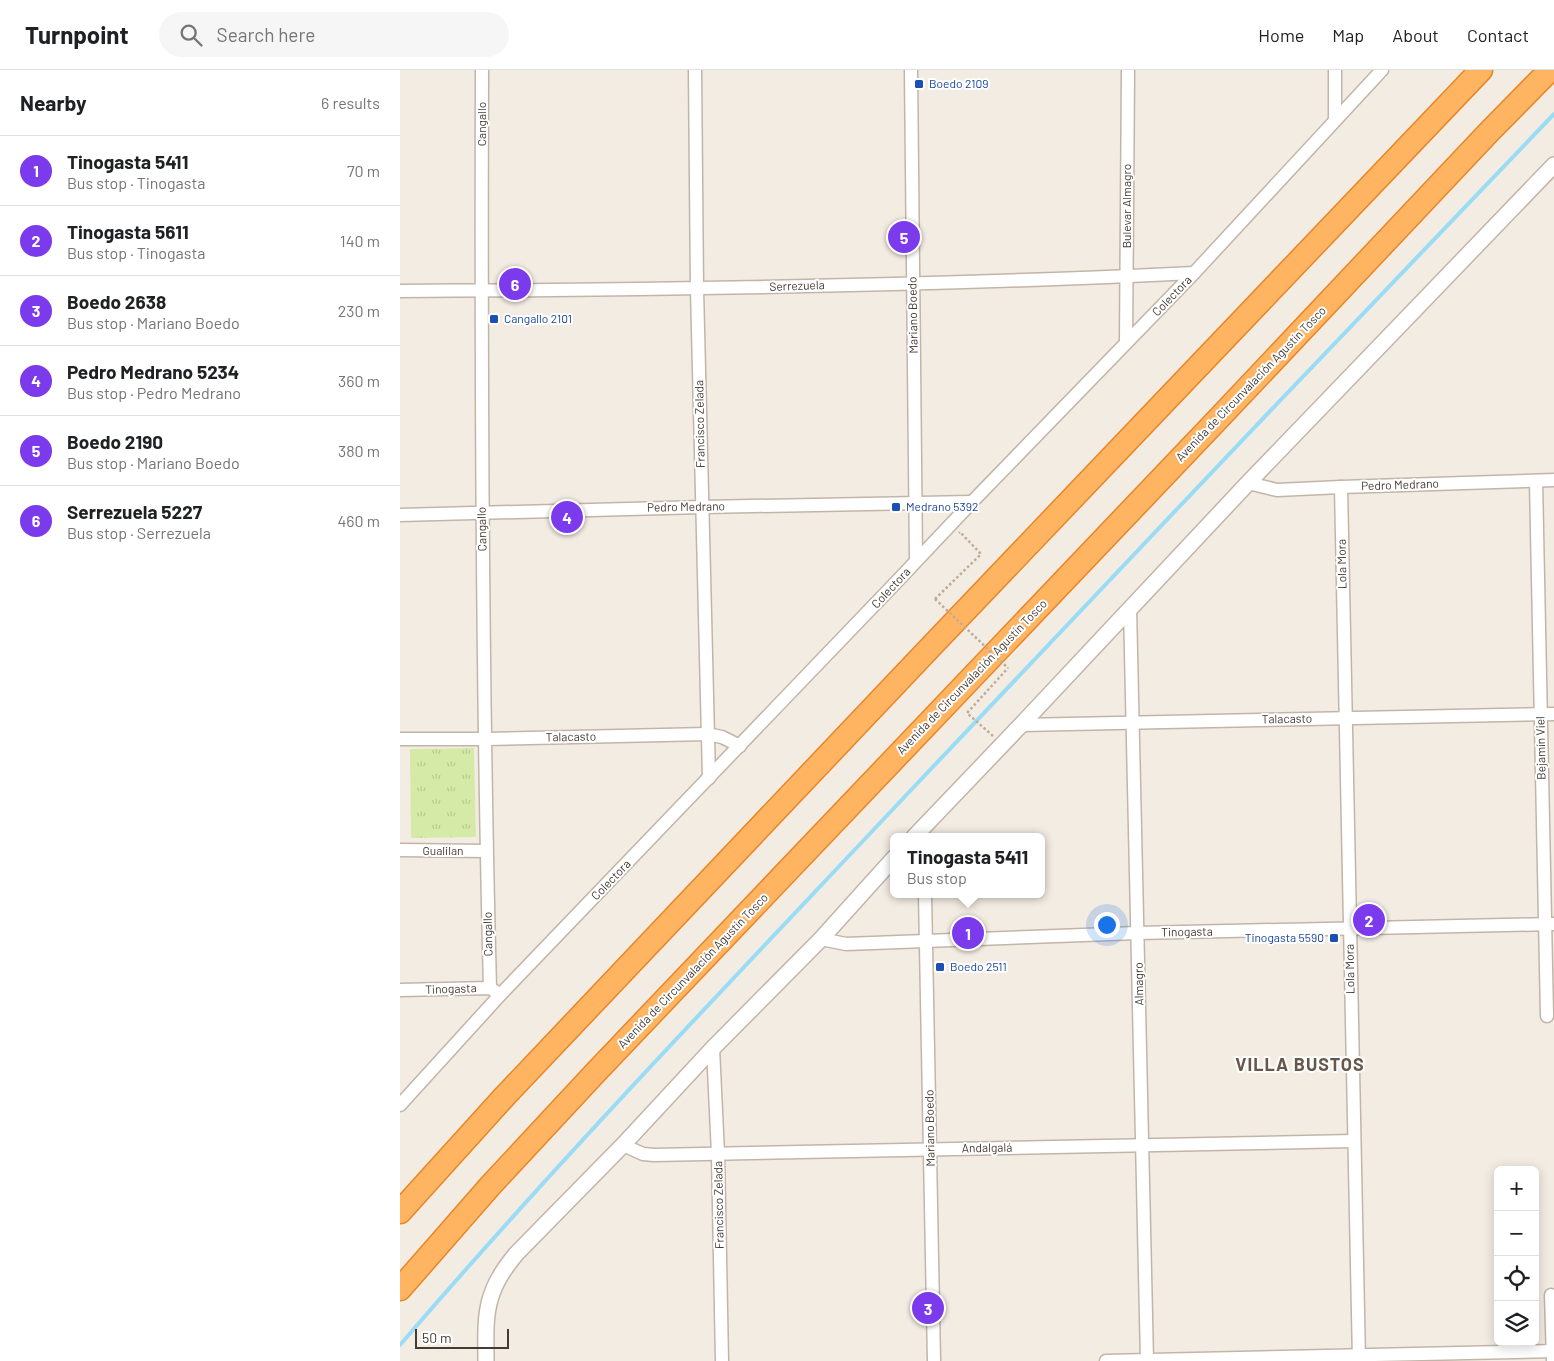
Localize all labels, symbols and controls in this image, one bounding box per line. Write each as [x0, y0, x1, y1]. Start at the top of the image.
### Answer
search box [159, 12, 509, 57]
text: Turnpoint [25, 20, 129, 49]
icon: search [177, 21, 205, 49]
text: Search here [217, 23, 315, 46]
text: Home [1258, 24, 1304, 46]
text: Map [1332, 24, 1364, 46]
text: About [1392, 24, 1439, 46]
text: Contact [1467, 24, 1529, 46]
place label: Boedo 2109 [929, 76, 988, 90]
marker: Boedo 2109 [913, 78, 925, 90]
text: Nearby [20, 90, 86, 115]
text: 6 results [321, 93, 380, 112]
street label: Cangallo [474, 102, 488, 146]
text: Tinogasta 5411 [67, 150, 188, 173]
text: 1 [33, 161, 39, 180]
text: 70 m [347, 161, 380, 180]
street label: Bulevar Almagro [1119, 164, 1133, 248]
text: Bus stop · Tinogasta [67, 173, 205, 192]
pin: 5 [888, 218, 920, 256]
text: Tinogasta 5611 [67, 220, 189, 243]
text: 2 [32, 231, 40, 250]
text: 140 m [340, 231, 380, 250]
text: Bus stop · Tinogasta [67, 243, 205, 262]
pin: 6 [499, 265, 531, 303]
street label: Colectora [1149, 272, 1194, 318]
street label: Mariano Boedo [904, 276, 920, 354]
street label: Serrezuela [769, 277, 825, 293]
text: Boedo 2638 [67, 290, 166, 313]
text: 3 [32, 301, 40, 320]
text: 230 m [338, 301, 380, 320]
street label: Avenida de Circunvalación Agustín Tosco [1172, 303, 1328, 464]
place label: Cangallo 2101 [504, 311, 572, 325]
text: Bus stop · Mariano Boedo [67, 313, 240, 332]
marker: Cangallo 2101 [488, 313, 500, 325]
text: Pedro Medrano 5234 [67, 360, 239, 383]
text: 4 [31, 371, 41, 390]
text: 360 m [338, 371, 380, 390]
street label: Francisco Zelada [691, 380, 707, 468]
text: Bus stop · Pedro Medrano [67, 383, 241, 402]
text: Boedo 2190 [67, 430, 163, 453]
text: 5 [32, 441, 40, 460]
text: 380 m [338, 441, 380, 460]
text: Bus stop · Mariano Boedo [67, 453, 240, 472]
street label: Pedro Medrano [1361, 476, 1439, 492]
pin: 4 [551, 498, 583, 536]
street label: Pedro Medrano [647, 498, 725, 514]
place label: Medrano 5392 [906, 499, 978, 513]
text: Serrezuela 5227 [67, 500, 202, 523]
marker: Medrano 5392 [890, 501, 902, 513]
street label: Cangallo [474, 507, 488, 551]
text: 6 [32, 511, 40, 530]
text: 460 m [337, 511, 380, 530]
text: Bus stop · Serrezuela [67, 523, 211, 542]
street label: Lola Mora [1334, 539, 1348, 589]
street label: Colectora [868, 564, 913, 611]
street label: Avenida de Circunvalación Agustín Tosco [893, 596, 1049, 757]
street label: Talacasto [1262, 711, 1312, 725]
street label: Bejamín Viel [1532, 716, 1548, 780]
street label: Talacasto [546, 729, 596, 743]
popup [890, 833, 1045, 898]
street label: Gualilan [422, 843, 464, 857]
text: Tinogasta 5411 [907, 845, 1028, 868]
street label: Colectora [588, 856, 633, 902]
text: Bus stop [907, 868, 967, 887]
street label: Avenida de Circunvalación Agustín Tosco [614, 890, 770, 1051]
pin: 2 [1353, 901, 1385, 939]
street label: Cangallo [480, 912, 494, 956]
your location [1094, 912, 1120, 938]
pin: 1 [952, 914, 984, 952]
street label: Tinogasta [1161, 924, 1213, 938]
place label: Tinogasta 5590 [1245, 930, 1324, 944]
marker: Tinogasta 5590 [1328, 932, 1340, 944]
street label: Lola Mora [1342, 944, 1356, 994]
place label: Boedo 2511 [950, 959, 1007, 973]
marker: Boedo 2511 [934, 961, 946, 973]
street label: Almagro [1131, 962, 1145, 1006]
street label: Tinogasta [425, 980, 477, 996]
district label: VILLA BUSTOS [1235, 1053, 1365, 1075]
street label: Mariano Boedo [921, 1089, 937, 1167]
street label: Andalgalá [962, 1140, 1012, 1154]
street label: Francisco Zelada [710, 1161, 726, 1249]
map controls [1494, 1166, 1539, 1346]
button: + [1494, 1166, 1539, 1211]
button: − [1494, 1211, 1539, 1256]
button: locate [1494, 1256, 1539, 1301]
pin: 3 [912, 1289, 944, 1327]
button: layers [1494, 1301, 1539, 1346]
scale bar [415, 1326, 509, 1349]
text: 50 m [422, 1329, 451, 1346]

